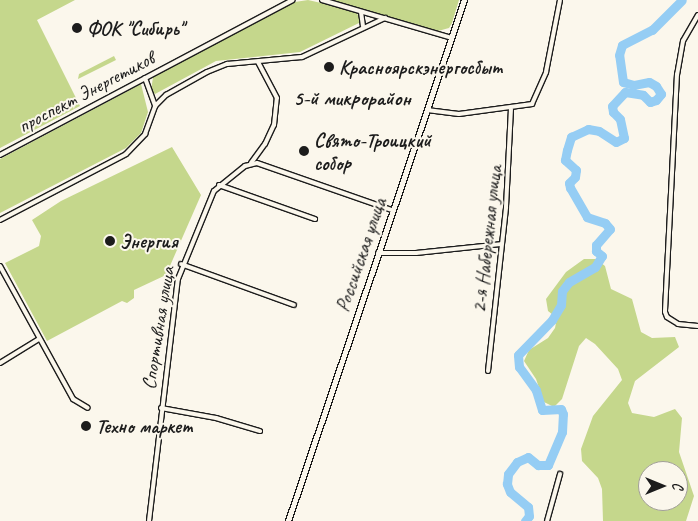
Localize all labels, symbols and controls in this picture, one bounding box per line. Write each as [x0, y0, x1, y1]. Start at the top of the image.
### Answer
place label: ФОК "Сибирь" [87, 16, 184, 40]
marker: ФОК "Сибирь" [71, 22, 83, 34]
street label: проспект Энергетиков [15, 46, 157, 138]
place label: Красноярскэнергосбыт [339, 55, 502, 79]
marker: Красноярскэнергосбыт [323, 61, 335, 73]
district label: 5-й микрорайон [293, 85, 411, 111]
place label: Свято-Троицкий собор [314, 128, 431, 175]
marker: Свято-Троицкий собор [298, 145, 310, 157]
street label: 2-я Набережная улица [467, 163, 507, 315]
street label: Российская улица [330, 194, 392, 316]
place label: Энергия [120, 229, 178, 253]
marker: Энергия [104, 235, 116, 247]
street label: Спортивная улица [136, 264, 180, 392]
place label: Техно маркет [96, 414, 193, 438]
marker: Техно маркет [80, 420, 92, 432]
north arrow [638, 461, 688, 511]
text: С [669, 483, 686, 489]

